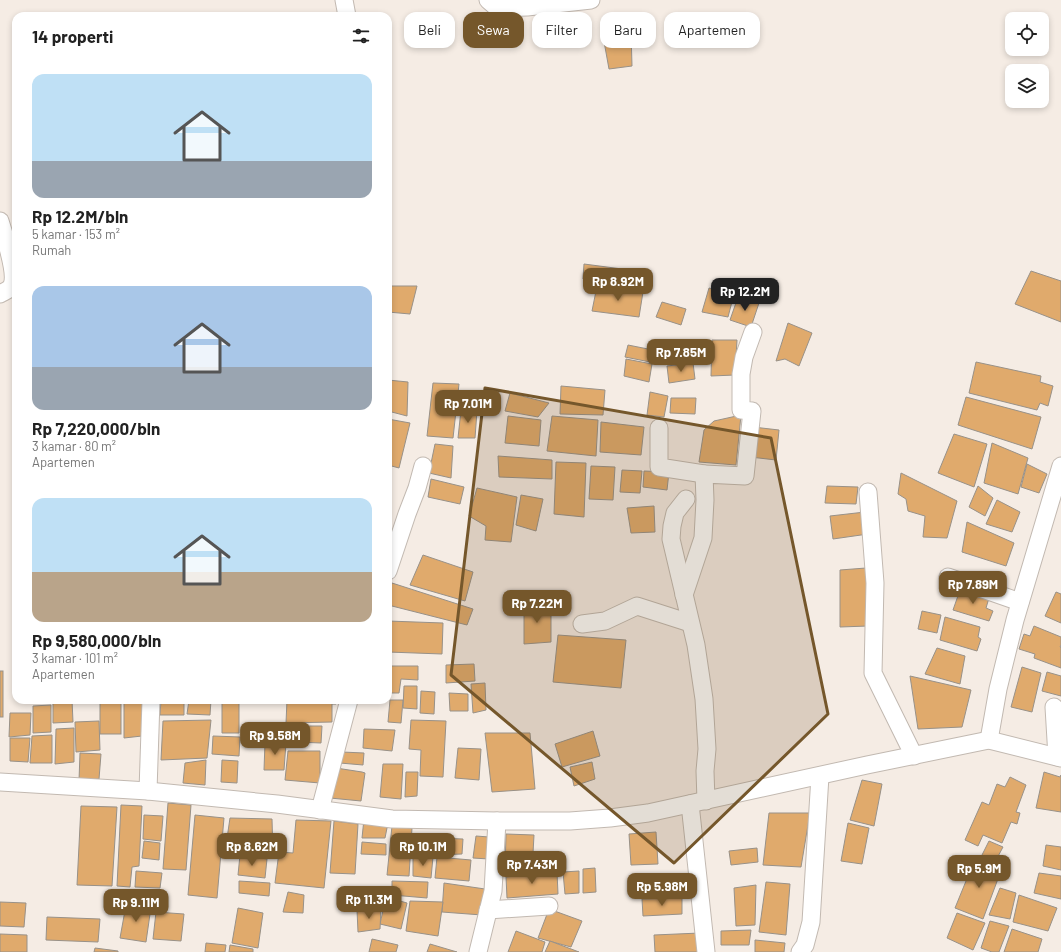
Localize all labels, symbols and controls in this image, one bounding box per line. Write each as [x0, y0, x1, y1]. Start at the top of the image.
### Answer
chip: Beli [404, 12, 455, 48]
chip: Sewa [463, 12, 524, 48]
chip: Filter [532, 12, 592, 48]
chip: Baru [600, 12, 656, 48]
chip: Apartemen [664, 12, 760, 48]
map controls [1005, 12, 1049, 108]
button: locate [1005, 12, 1049, 56]
icon: filters [350, 25, 372, 47]
text: 14 properti [32, 26, 113, 46]
button: layers [1005, 64, 1049, 108]
icon: home [166, 100, 238, 172]
text: Rp 12.2M/bln [32, 206, 128, 226]
text: 5 kamar · 153 m² [32, 226, 120, 242]
text: Rumah [32, 242, 71, 258]
pin: Rp 8.92M [577, 268, 659, 302]
text: Rp 8.92M [592, 273, 644, 289]
pin: Rp 12.2M [704, 278, 786, 312]
text: Rp 12.2M [720, 283, 770, 299]
icon: home [166, 312, 238, 384]
pin: Rp 7.85M [640, 339, 722, 373]
text: Rp 7.85M [656, 344, 706, 360]
pin: Rp 7.01M [427, 390, 509, 424]
text: Rp 7.01M [444, 395, 492, 411]
text: Rp 7,220,000/bln [32, 418, 160, 438]
text: 3 kamar · 80 m² [32, 438, 116, 454]
text: Apartemen [32, 454, 95, 470]
icon: home [166, 524, 238, 596]
pin: Rp 7.89M [932, 571, 1014, 605]
text: Rp 7.89M [948, 576, 998, 592]
pin: Rp 7.22M [496, 590, 578, 624]
text: Rp 7.22M [512, 595, 562, 611]
text: Rp 9,580,000/bln [32, 630, 161, 650]
text: 3 kamar · 101 m² [32, 650, 118, 666]
text: Apartemen [32, 666, 95, 682]
pin: Rp 9.58M [234, 722, 316, 756]
text: Rp 9.58M [249, 727, 301, 743]
pin: Rp 8.62M [211, 833, 293, 867]
pin: Rp 10.1M [382, 833, 464, 867]
text: Rp 8.62M [226, 838, 278, 854]
text: Rp 10.1M [399, 838, 447, 854]
pin: Rp 7.43M [491, 851, 573, 885]
pin: Rp 5.9M [942, 855, 1016, 889]
text: Rp 7.43M [506, 856, 558, 872]
text: Rp 5.9M [957, 860, 1001, 876]
pin: Rp 5.98M [621, 873, 703, 907]
text: Rp 5.98M [636, 878, 688, 894]
pin: Rp 11.3M [328, 886, 410, 920]
pin: Rp 9.11M [95, 889, 177, 923]
text: Rp 11.3M [345, 891, 393, 907]
text: Rp 9.11M [113, 894, 159, 910]

